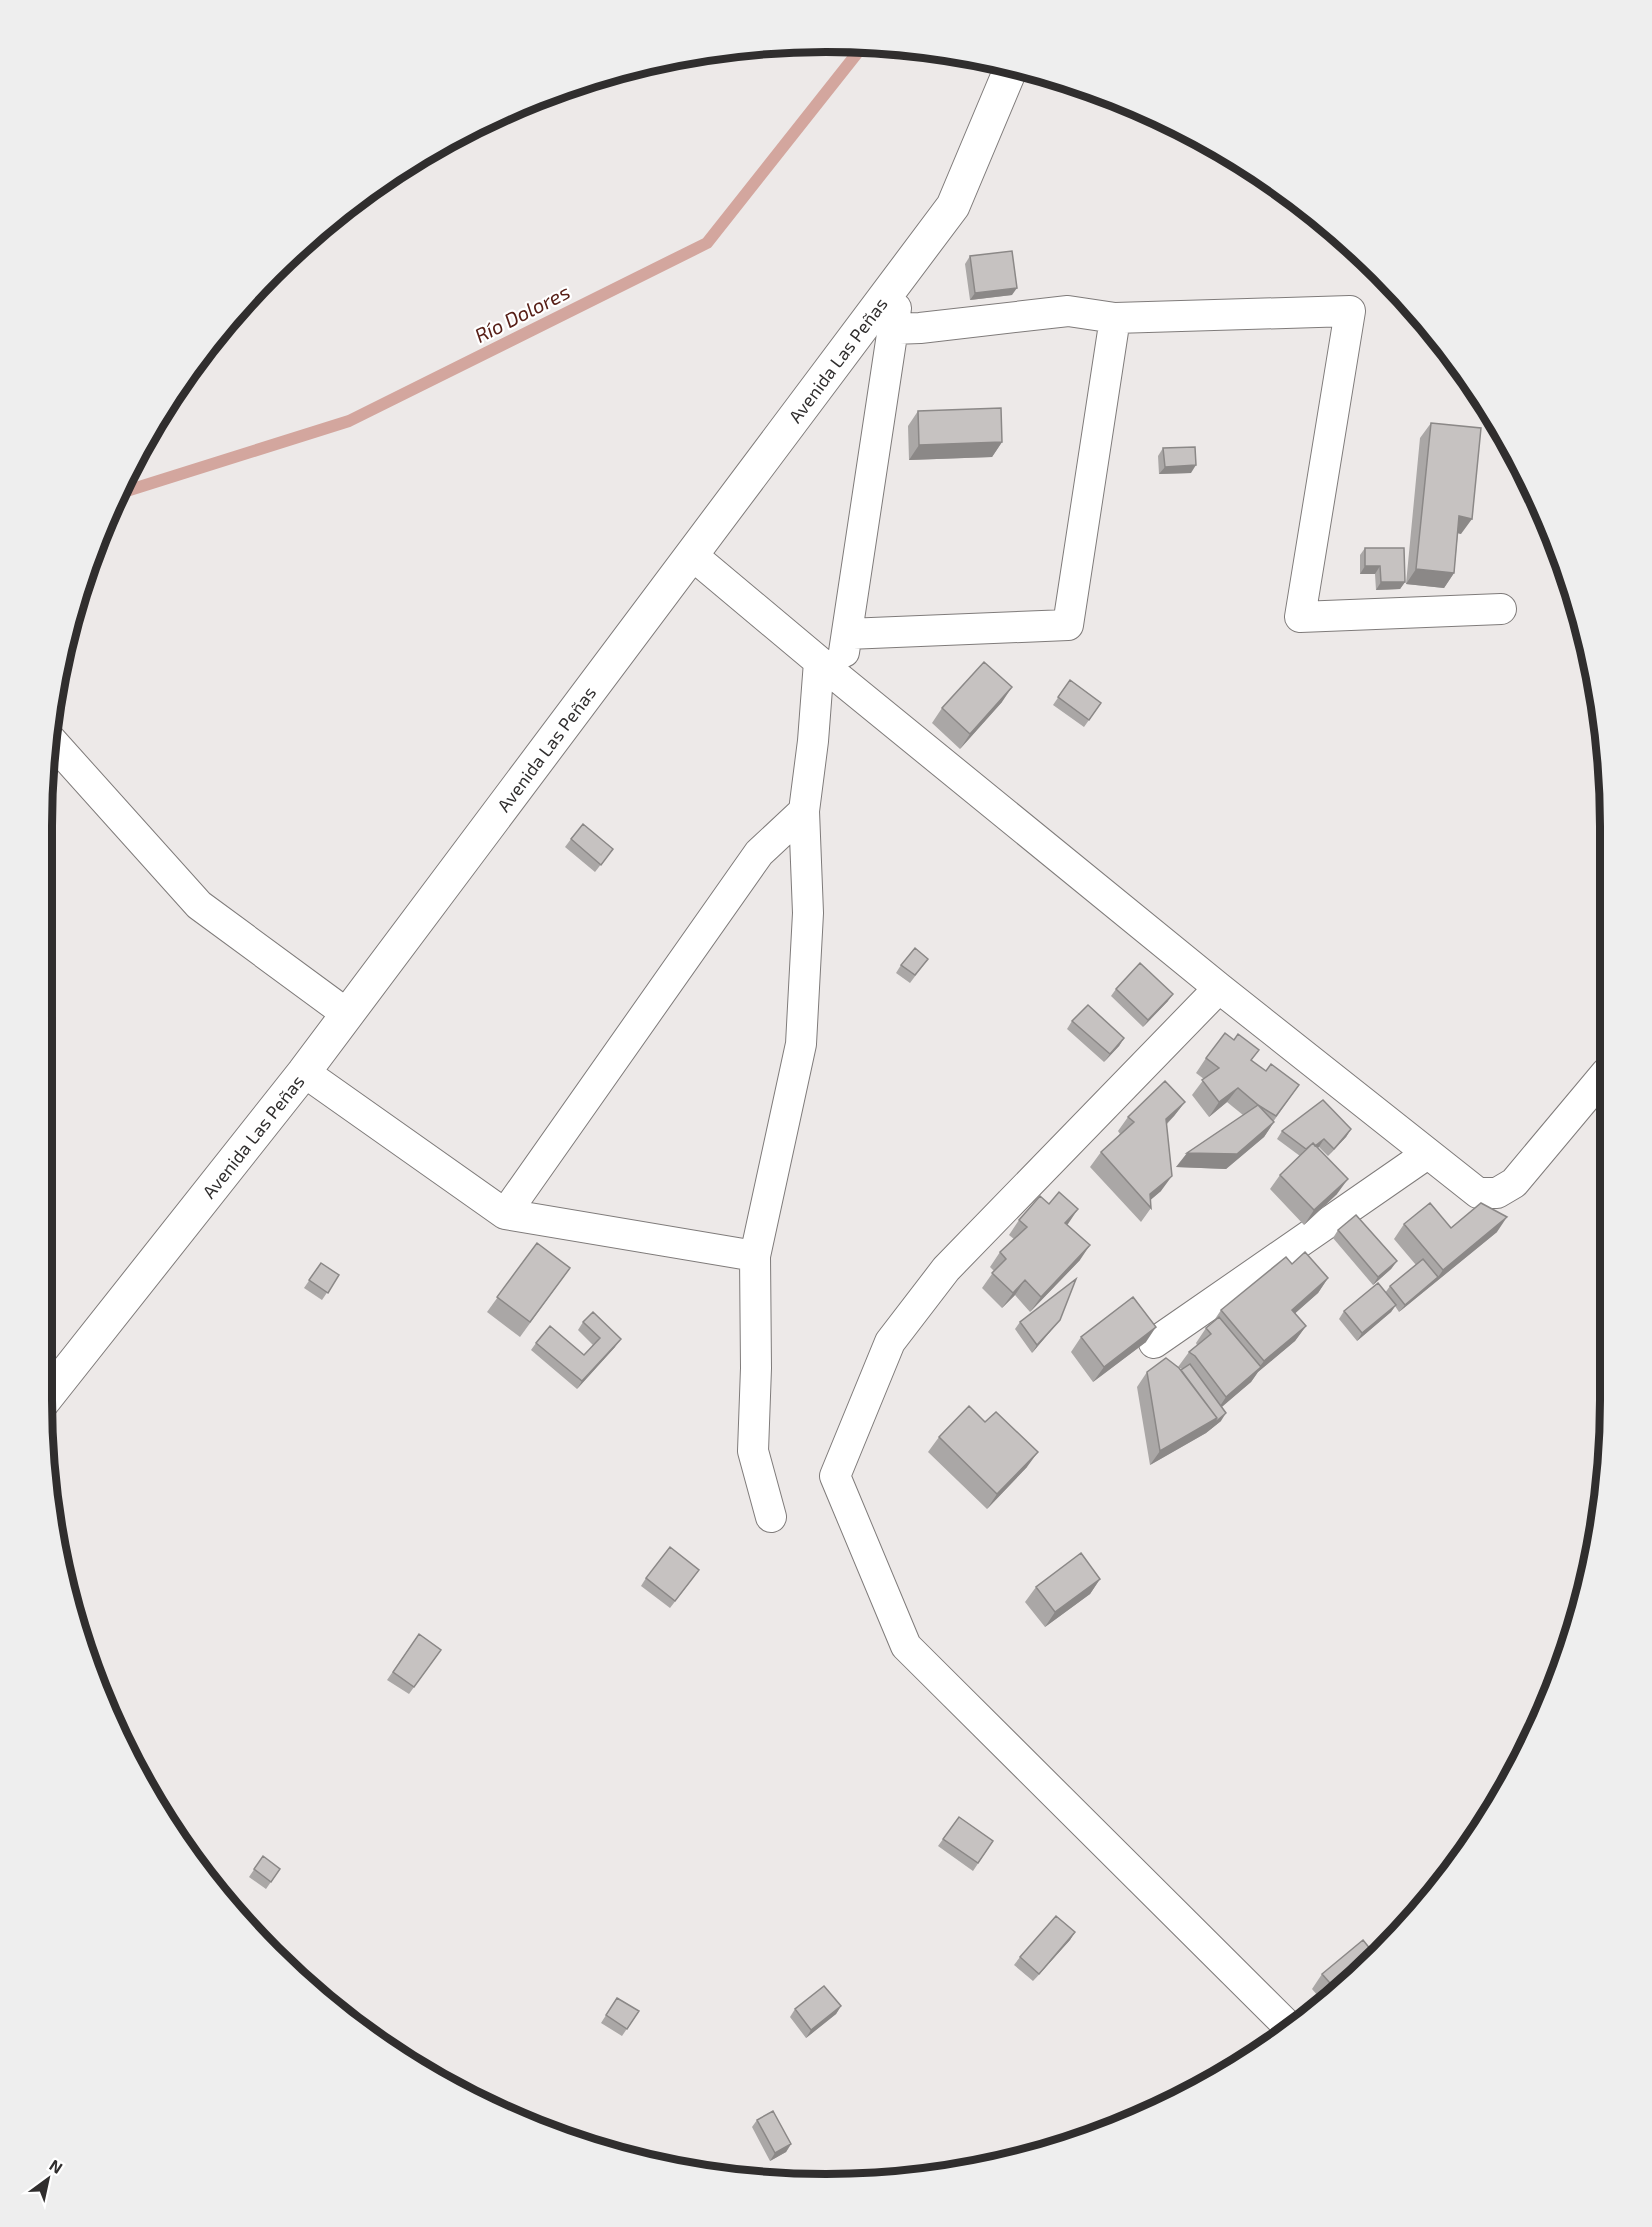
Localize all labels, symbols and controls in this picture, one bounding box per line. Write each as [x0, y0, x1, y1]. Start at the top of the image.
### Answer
water label: Río Dolores [471, 279, 573, 347]
street label: Avenida Las Peñas [784, 293, 892, 427]
street label: Avenida Las Peñas [492, 682, 600, 816]
street label: Avenida Las Peñas [197, 1070, 309, 1202]
north arrow [18, 2149, 78, 2209]
text: N [46, 2155, 66, 2177]

